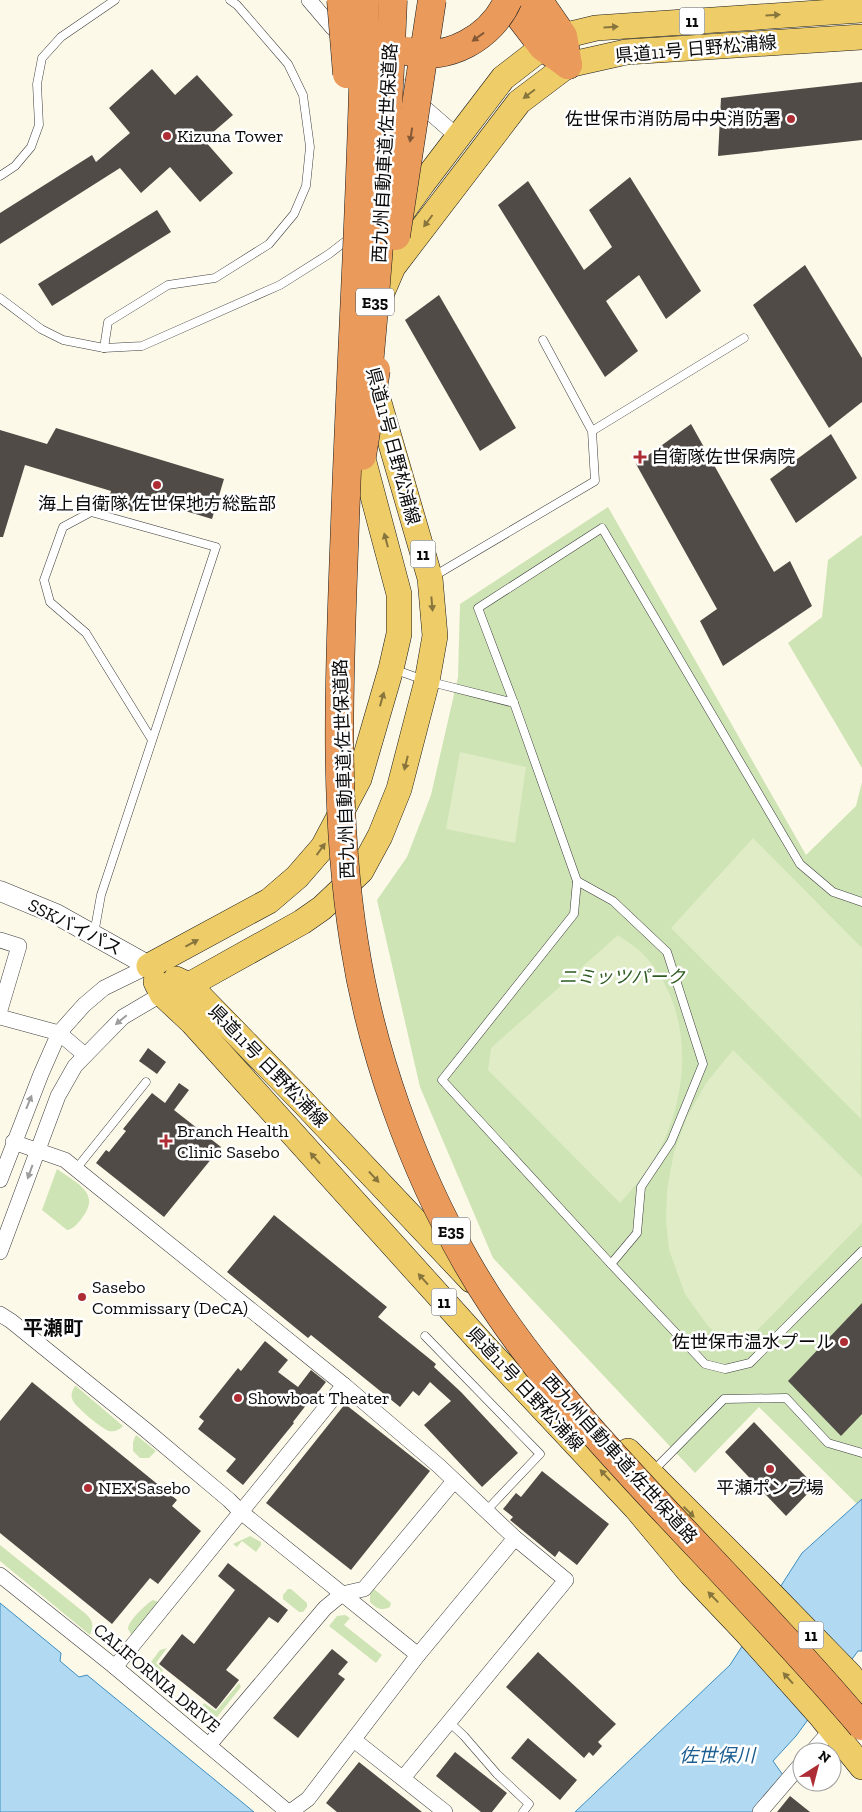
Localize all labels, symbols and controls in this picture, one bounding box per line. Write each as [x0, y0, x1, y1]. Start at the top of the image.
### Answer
road number: 11 [680, 8, 704, 34]
one-way arrow [766, 11, 782, 19]
one-way arrow [603, 22, 619, 30]
street label: 県道11号 日野松浦線 [614, 31, 778, 67]
one-way arrow [471, 32, 485, 42]
street label: 西九州自動車道;佐世保道路 [368, 42, 402, 264]
one-way arrow [523, 89, 536, 100]
place label: 佐世保市消防局中央消防署 [565, 108, 781, 130]
marker: 佐世保市消防局中央消防署 [785, 113, 797, 125]
place label: Kizuna Tower [177, 125, 284, 147]
one-way arrow [407, 127, 415, 143]
marker: Kizuna Tower [161, 130, 173, 142]
one-way arrow [423, 214, 434, 227]
road number: E35 [356, 288, 394, 316]
street label: 県道11号 日野松浦線 [361, 365, 425, 527]
place label: 自衛隊佐世保病院 [651, 446, 795, 468]
marker: 自衛隊佐世保病院 [633, 450, 647, 464]
marker: 海上自衛隊 佐世保地方総監部 [151, 479, 163, 491]
place label: 海上自衛隊 佐世保地方総監部 [38, 493, 276, 515]
one-way arrow [382, 533, 390, 548]
road number: 11 [410, 540, 436, 568]
one-way arrow [429, 596, 437, 612]
street label: 西九州自動車道;佐世保道路 [329, 659, 359, 879]
one-way arrow [379, 692, 387, 707]
one-way arrow [402, 755, 410, 771]
one-way arrow [316, 842, 326, 856]
street label: SSKバイパス [24, 894, 126, 960]
one-way arrow [184, 939, 199, 947]
park label: ニミッツパーク [559, 966, 686, 988]
street label: 県道11号 日野松浦線 [204, 1000, 332, 1132]
one-way arrow [114, 1015, 127, 1026]
one-way arrow [26, 1095, 34, 1109]
place label: Branch Health Clinic Sasebo [177, 1120, 289, 1163]
marker: Branch Health Clinic Sasebo [159, 1134, 173, 1148]
one-way arrow [309, 1153, 321, 1165]
one-way arrow [26, 1164, 33, 1179]
one-way arrow [368, 1171, 380, 1183]
road number: E35 [432, 1218, 470, 1244]
one-way arrow [418, 1272, 429, 1285]
place label: Sasebo Commissary (DeCA) [92, 1276, 248, 1319]
road number: 11 [432, 1288, 456, 1315]
marker: Sasebo Commissary (DeCA) [76, 1291, 88, 1303]
district label: 平瀬町 [23, 1316, 83, 1340]
street label: 県道11号 日野松浦線 [462, 1322, 588, 1456]
place label: 佐世保市温水プール [672, 1331, 834, 1353]
marker: 佐世保市温水プール [838, 1336, 850, 1348]
street label: 西九州自動車道;佐世保道路 [538, 1370, 702, 1548]
place label: Showboat Theater [248, 1387, 390, 1409]
marker: Showboat Theater [232, 1392, 244, 1404]
marker: 平瀬ポンプ場 [764, 1463, 776, 1475]
one-way arrow [599, 1469, 611, 1481]
place label: NEX Sasebo [98, 1477, 191, 1499]
place label: 平瀬ポンプ場 [716, 1477, 824, 1499]
marker: NEX Sasebo [82, 1482, 94, 1494]
one-way arrow [683, 1505, 695, 1517]
one-way arrow [707, 1591, 719, 1603]
street label: CALIFORNIA DRIVE [89, 1619, 225, 1737]
road number: 11 [798, 1622, 824, 1648]
one-way arrow [782, 1672, 793, 1685]
north arrow [792, 1742, 842, 1792]
water label: 佐世保川 [679, 1744, 757, 1767]
text: N [815, 1747, 834, 1767]

